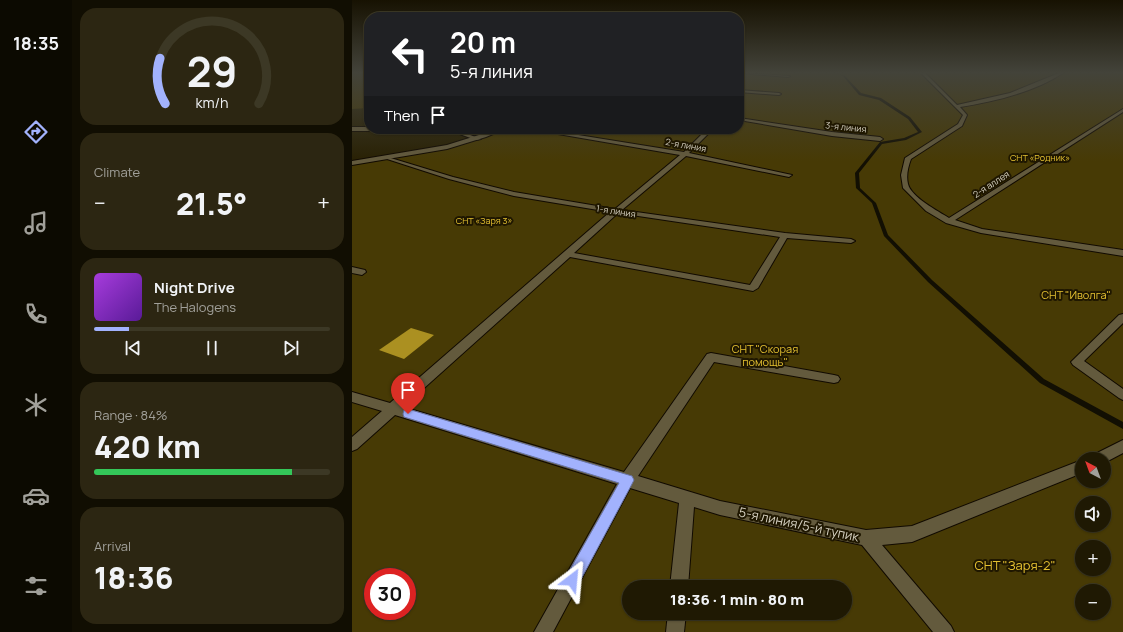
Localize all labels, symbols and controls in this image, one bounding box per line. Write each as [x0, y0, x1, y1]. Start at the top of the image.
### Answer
text: 20 m [450, 23, 516, 61]
icon: left [384, 28, 436, 80]
text: 18:35 [13, 31, 59, 55]
text: 29 [187, 43, 237, 99]
text: 5-я линия [450, 59, 533, 83]
text: km/h [195, 93, 229, 112]
icon: arrive [427, 104, 449, 126]
text: Then [384, 105, 419, 126]
icon: directions [22, 118, 50, 146]
street label: 3-я линия [825, 118, 867, 136]
street label: 2-я линия [664, 135, 708, 155]
park label: СНТ «Родник» [1010, 151, 1070, 164]
text: Climate [94, 163, 140, 181]
street label: 2-я аллея [970, 167, 1012, 201]
text: 21.5° [176, 183, 247, 224]
text: − [94, 188, 106, 218]
text: + [317, 188, 330, 218]
street label: 1-я линия [595, 201, 637, 221]
icon: music [22, 209, 50, 237]
park label: СНТ «Заря 3» [456, 214, 512, 227]
text: Night Drive [154, 277, 235, 298]
park label: СНТ "Иволга" [1041, 287, 1111, 302]
text: The Halogens [154, 298, 236, 316]
icon: phone [22, 300, 50, 328]
icon: previous [122, 337, 144, 359]
icon: pause [201, 337, 223, 359]
icon: next [280, 337, 302, 359]
park label: СНТ "Скорая помощь" [732, 341, 798, 369]
pin [391, 373, 425, 414]
icon: arrive [397, 379, 419, 401]
icon: climate [22, 391, 50, 419]
text: Range · 84% [94, 406, 168, 424]
text: 420 km [94, 426, 201, 467]
north arrow [1075, 452, 1111, 488]
map controls [1075, 452, 1111, 620]
icon: car [22, 482, 50, 510]
button: sound [1075, 496, 1111, 532]
street label: 5-я линия/5-й тупик [737, 502, 861, 546]
text: Arrival [94, 537, 131, 555]
button: + [1075, 540, 1111, 576]
park label: СНТ "Заря-2" [974, 556, 1056, 574]
text: 18:36 [94, 557, 173, 598]
position arrow [551, 559, 593, 601]
speed limit sign: 30 [364, 568, 416, 620]
icon: filters [22, 572, 50, 600]
button: − [1075, 584, 1111, 620]
text: 18:36 · 1 min · 80 m [670, 589, 804, 610]

